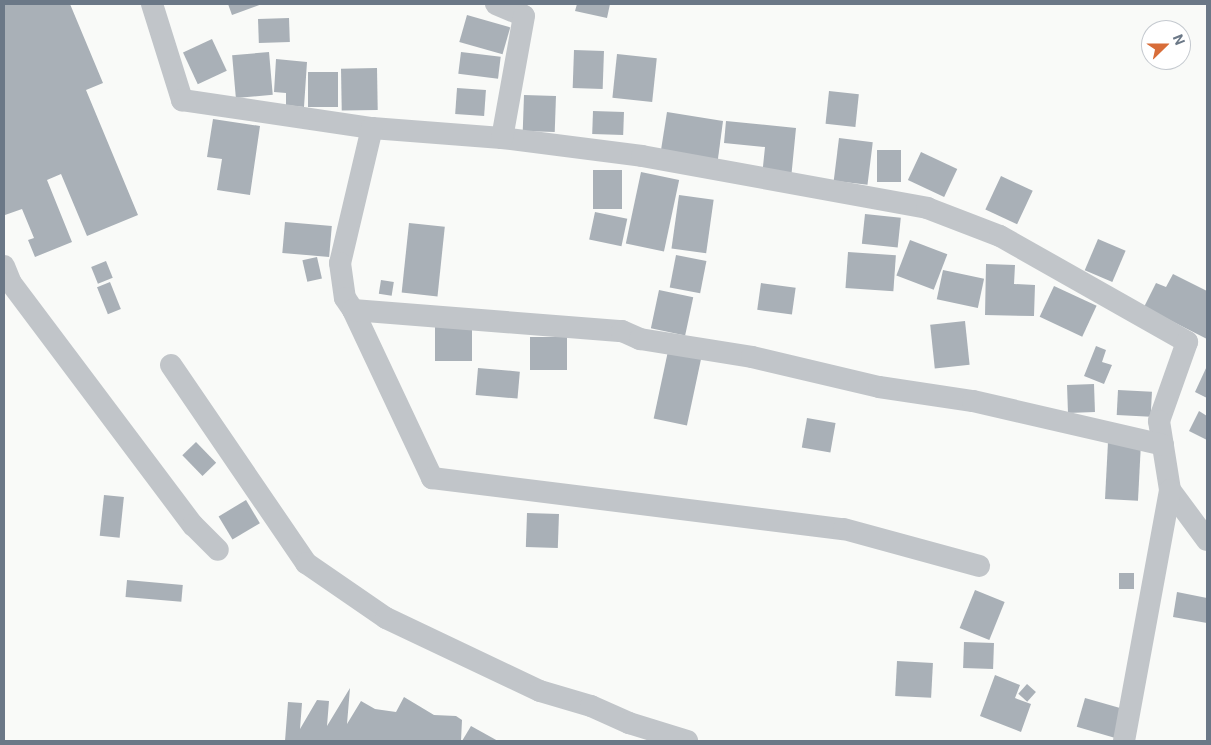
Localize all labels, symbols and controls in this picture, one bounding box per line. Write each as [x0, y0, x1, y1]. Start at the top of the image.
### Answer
north arrow [1141, 20, 1191, 70]
text: N [1170, 32, 1188, 47]

